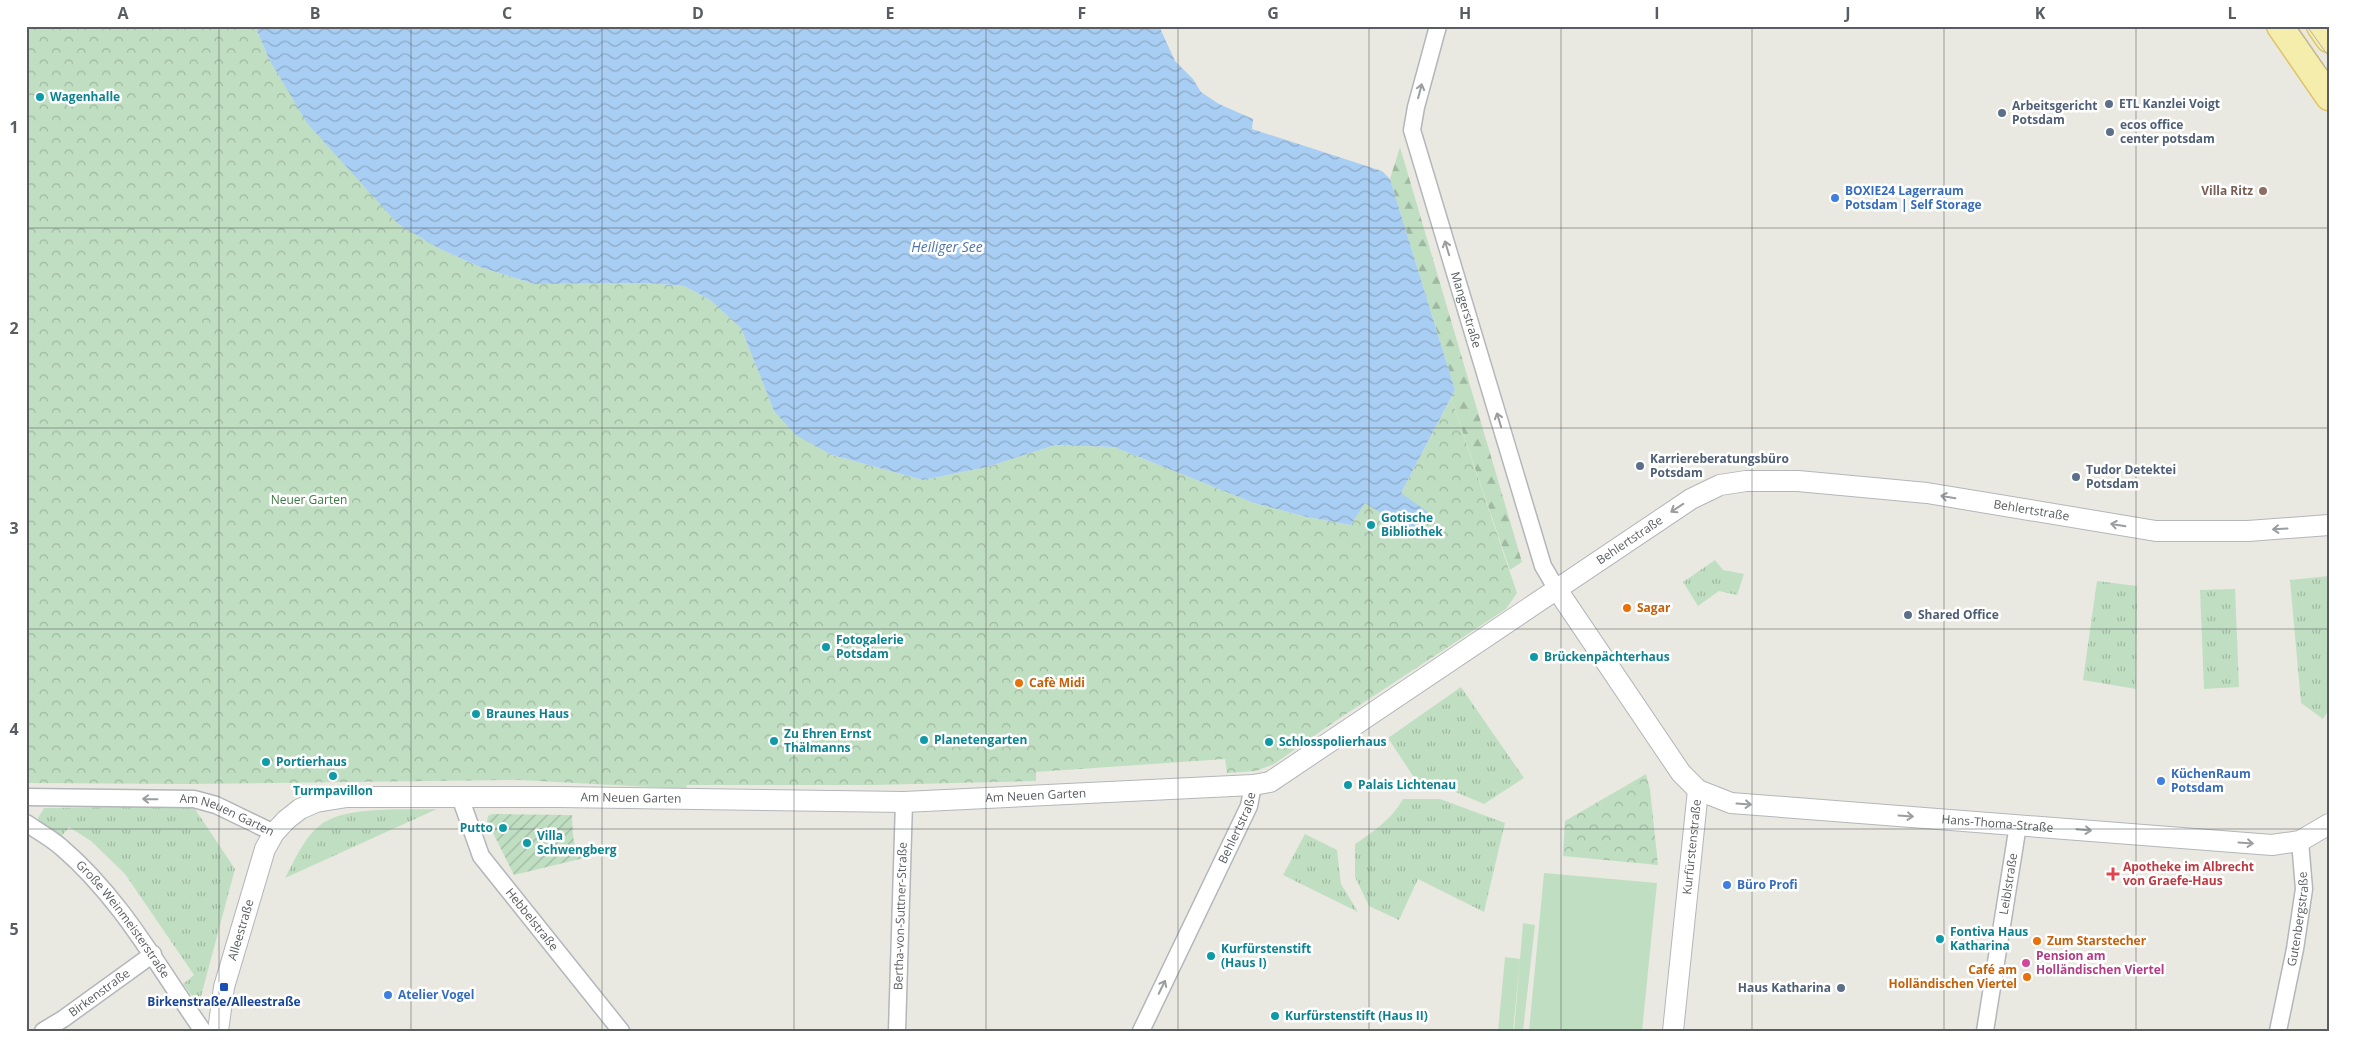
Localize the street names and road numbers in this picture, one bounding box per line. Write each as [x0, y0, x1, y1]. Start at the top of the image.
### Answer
street label: Mangerstraße [1447, 269, 1486, 350]
street label: Behlertstraße [1992, 495, 2071, 525]
street label: Behlertstraße [1593, 511, 1666, 568]
street label: Am Neuen Garten [985, 784, 1087, 806]
street label: Am Neuen Garten [580, 788, 681, 807]
street label: Am Neuen Garten [179, 790, 277, 840]
street label: Behlertstraße [1214, 791, 1259, 866]
street label: Kurfürstenstraße [1678, 798, 1705, 895]
street label: Hans-Thoma-Straße [1941, 810, 2054, 836]
street label: Bertha-von-Suttner-Straße [889, 841, 911, 990]
street label: Leiblstraße [1995, 851, 2021, 916]
street label: Große Weinmeisterstraße [72, 856, 174, 981]
street label: Gutenbergstraße [2283, 871, 2312, 968]
street label: Hebbelstraße [502, 884, 563, 954]
street label: Alleestraße [223, 897, 258, 962]
street label: Birkenstraße [65, 964, 133, 1020]

